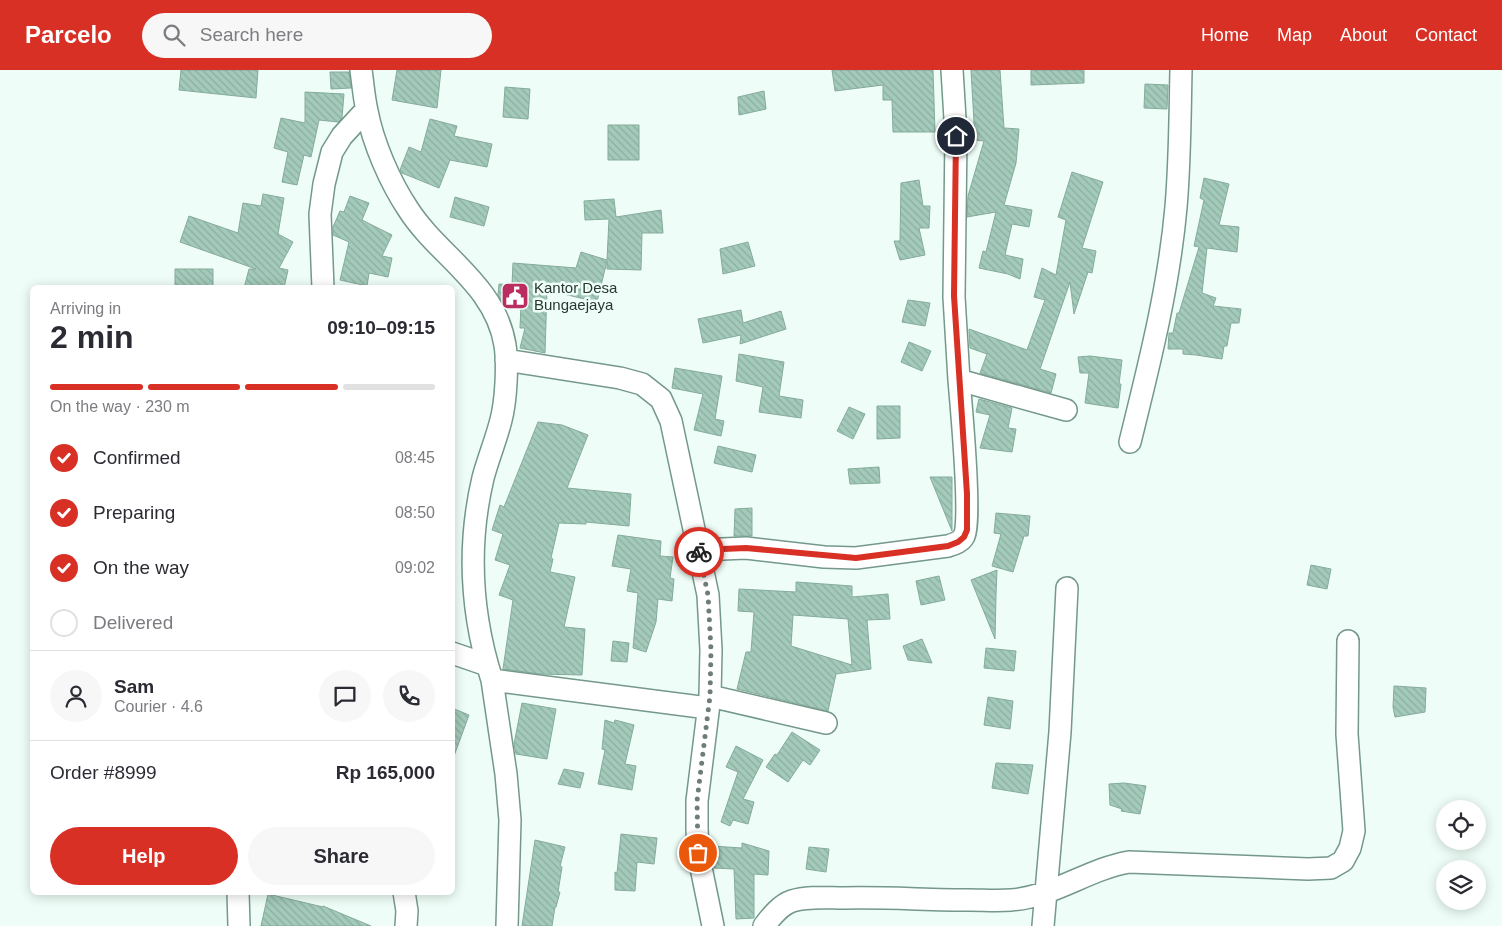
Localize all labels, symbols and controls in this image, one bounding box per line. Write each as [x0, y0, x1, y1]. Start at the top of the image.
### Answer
search box [142, 13, 492, 58]
text: Parcelo [25, 21, 112, 48]
icon: search [160, 21, 188, 49]
text: Search here [200, 24, 303, 45]
text: Home [1201, 25, 1249, 45]
text: Map [1277, 25, 1312, 45]
text: About [1340, 25, 1387, 45]
text: Contact [1415, 25, 1477, 45]
pin [935, 115, 977, 157]
icon: home [942, 122, 970, 150]
place label: Kantor Desa Bungaejaya [534, 279, 618, 313]
public building icon: Kantor Desa Bungaejaya [500, 281, 530, 311]
text: Arriving in [50, 300, 121, 317]
text: 09:10–09:15 [327, 317, 435, 338]
text: 2 min [50, 319, 134, 355]
text: On the way · 230 m [50, 398, 190, 415]
icon: check [50, 444, 78, 472]
text: Confirmed [93, 447, 181, 468]
text: 08:45 [395, 449, 435, 466]
icon: check [50, 499, 78, 527]
text: Preparing [93, 502, 175, 523]
text: 08:50 [395, 504, 435, 521]
courier [674, 527, 724, 577]
icon: bike [685, 538, 713, 566]
icon: check [50, 554, 78, 582]
text: On the way [93, 557, 189, 578]
text: 09:02 [395, 559, 435, 576]
text: Delivered [93, 612, 173, 633]
button: person [50, 670, 102, 722]
button: chat [319, 670, 371, 722]
button: phone [383, 670, 435, 722]
text: Sam [114, 676, 154, 697]
text: Courier · 4.6 [114, 698, 203, 715]
text: Order #8999 [50, 762, 157, 783]
text: Rp 165,000 [336, 762, 435, 783]
map controls [1436, 800, 1486, 910]
button: locate [1436, 800, 1486, 850]
button: Help [50, 827, 238, 885]
button: Share [248, 827, 435, 885]
pin [677, 832, 719, 874]
icon: bag [684, 839, 712, 867]
button: layers [1436, 860, 1486, 910]

